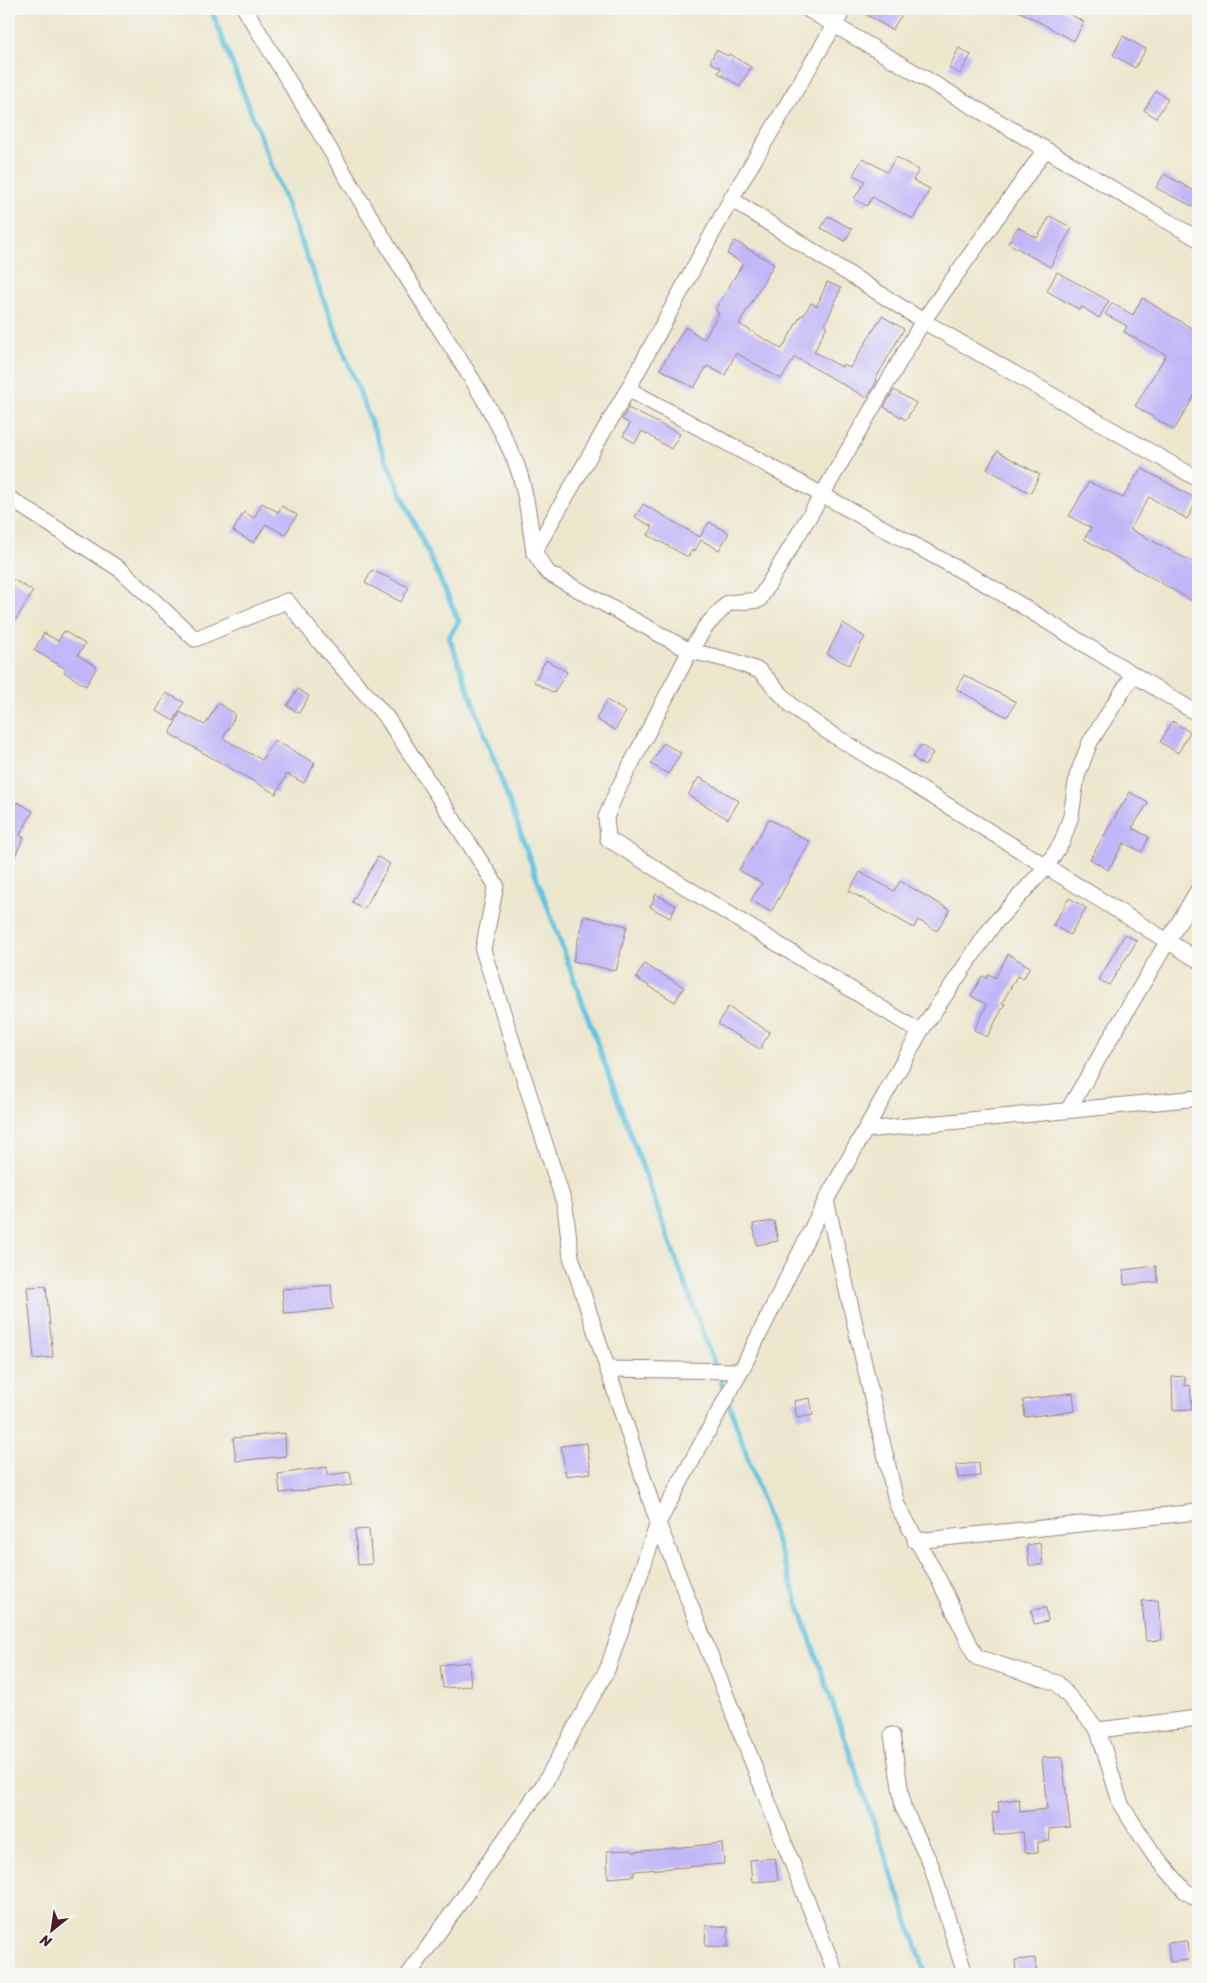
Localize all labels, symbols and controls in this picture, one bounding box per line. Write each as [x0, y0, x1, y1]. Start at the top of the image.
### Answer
north arrow [28, 1906, 78, 1956]
text: N [35, 1927, 57, 1955]

